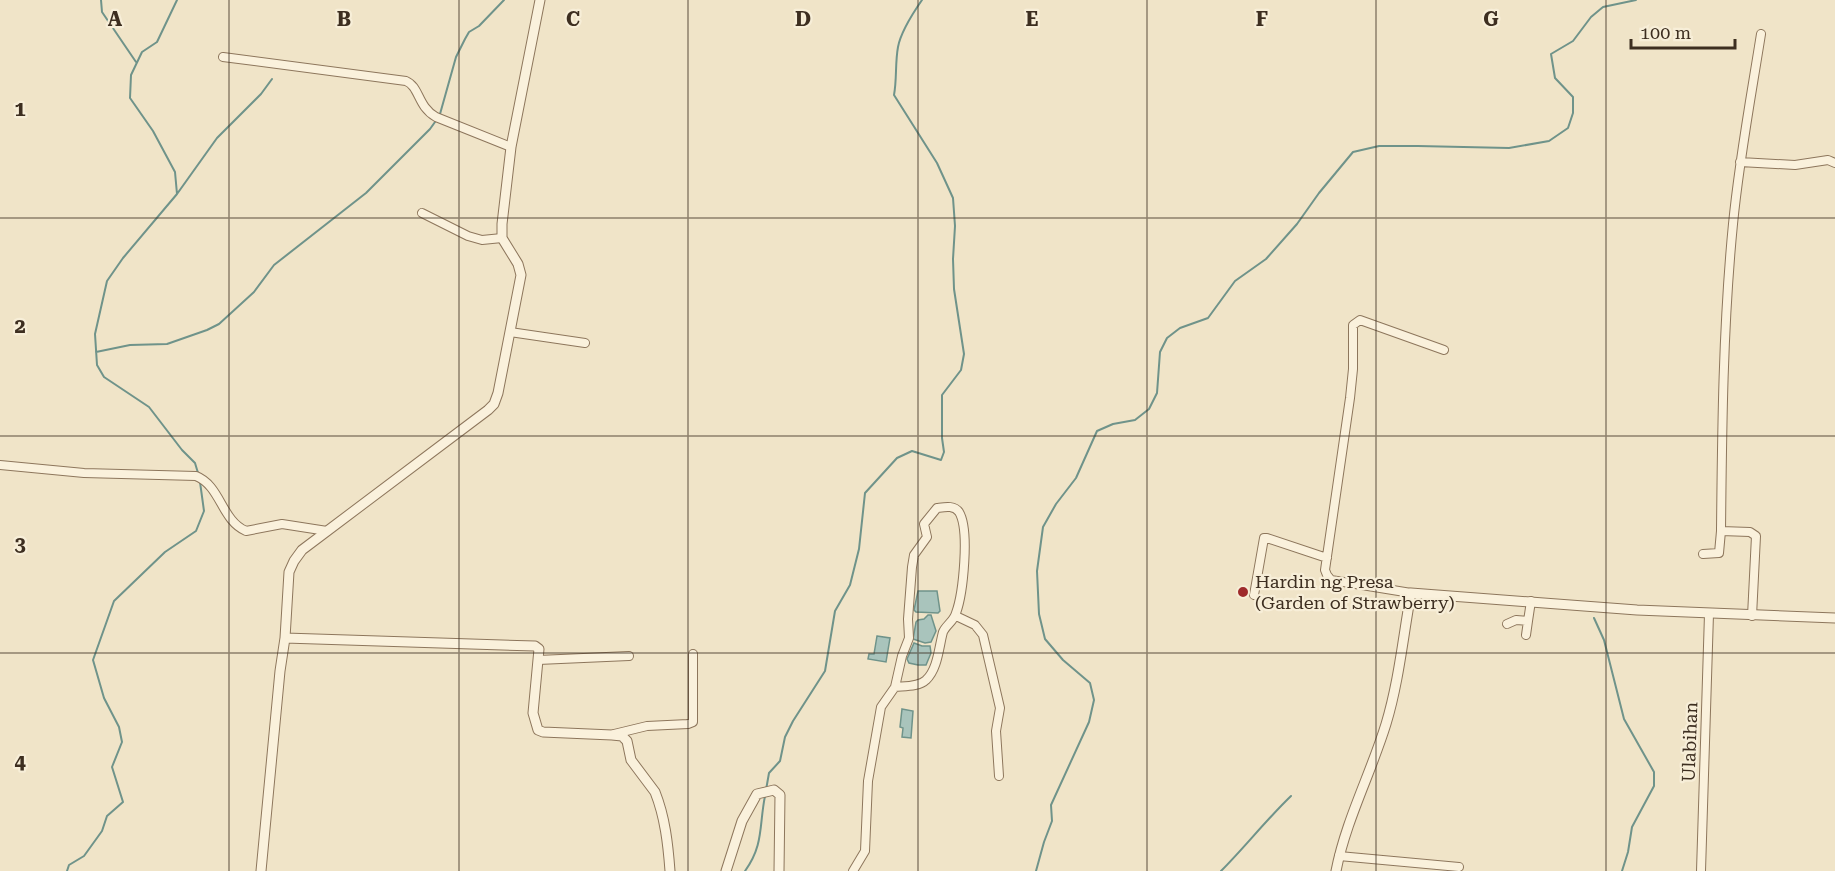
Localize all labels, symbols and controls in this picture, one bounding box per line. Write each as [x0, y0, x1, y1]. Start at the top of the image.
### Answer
text: A [108, 7, 123, 31]
text: B [337, 7, 351, 31]
text: C [566, 7, 580, 31]
text: D [795, 7, 811, 31]
text: E [1026, 7, 1039, 31]
text: F [1256, 7, 1268, 31]
text: G [1483, 7, 1499, 31]
scale bar [1631, 12, 1734, 50]
text: 100 m [1640, 22, 1691, 43]
text: 1 [14, 97, 26, 121]
text: 2 [14, 314, 26, 338]
text: 3 [14, 532, 26, 556]
place label: Hardin ng Presa (Garden of Strawberry) [1255, 571, 1455, 613]
marker: Hardin ng Presa (Garden of Strawberry) [1236, 585, 1250, 599]
street label: Ulabihan [1678, 701, 1701, 782]
text: 4 [14, 750, 26, 774]

